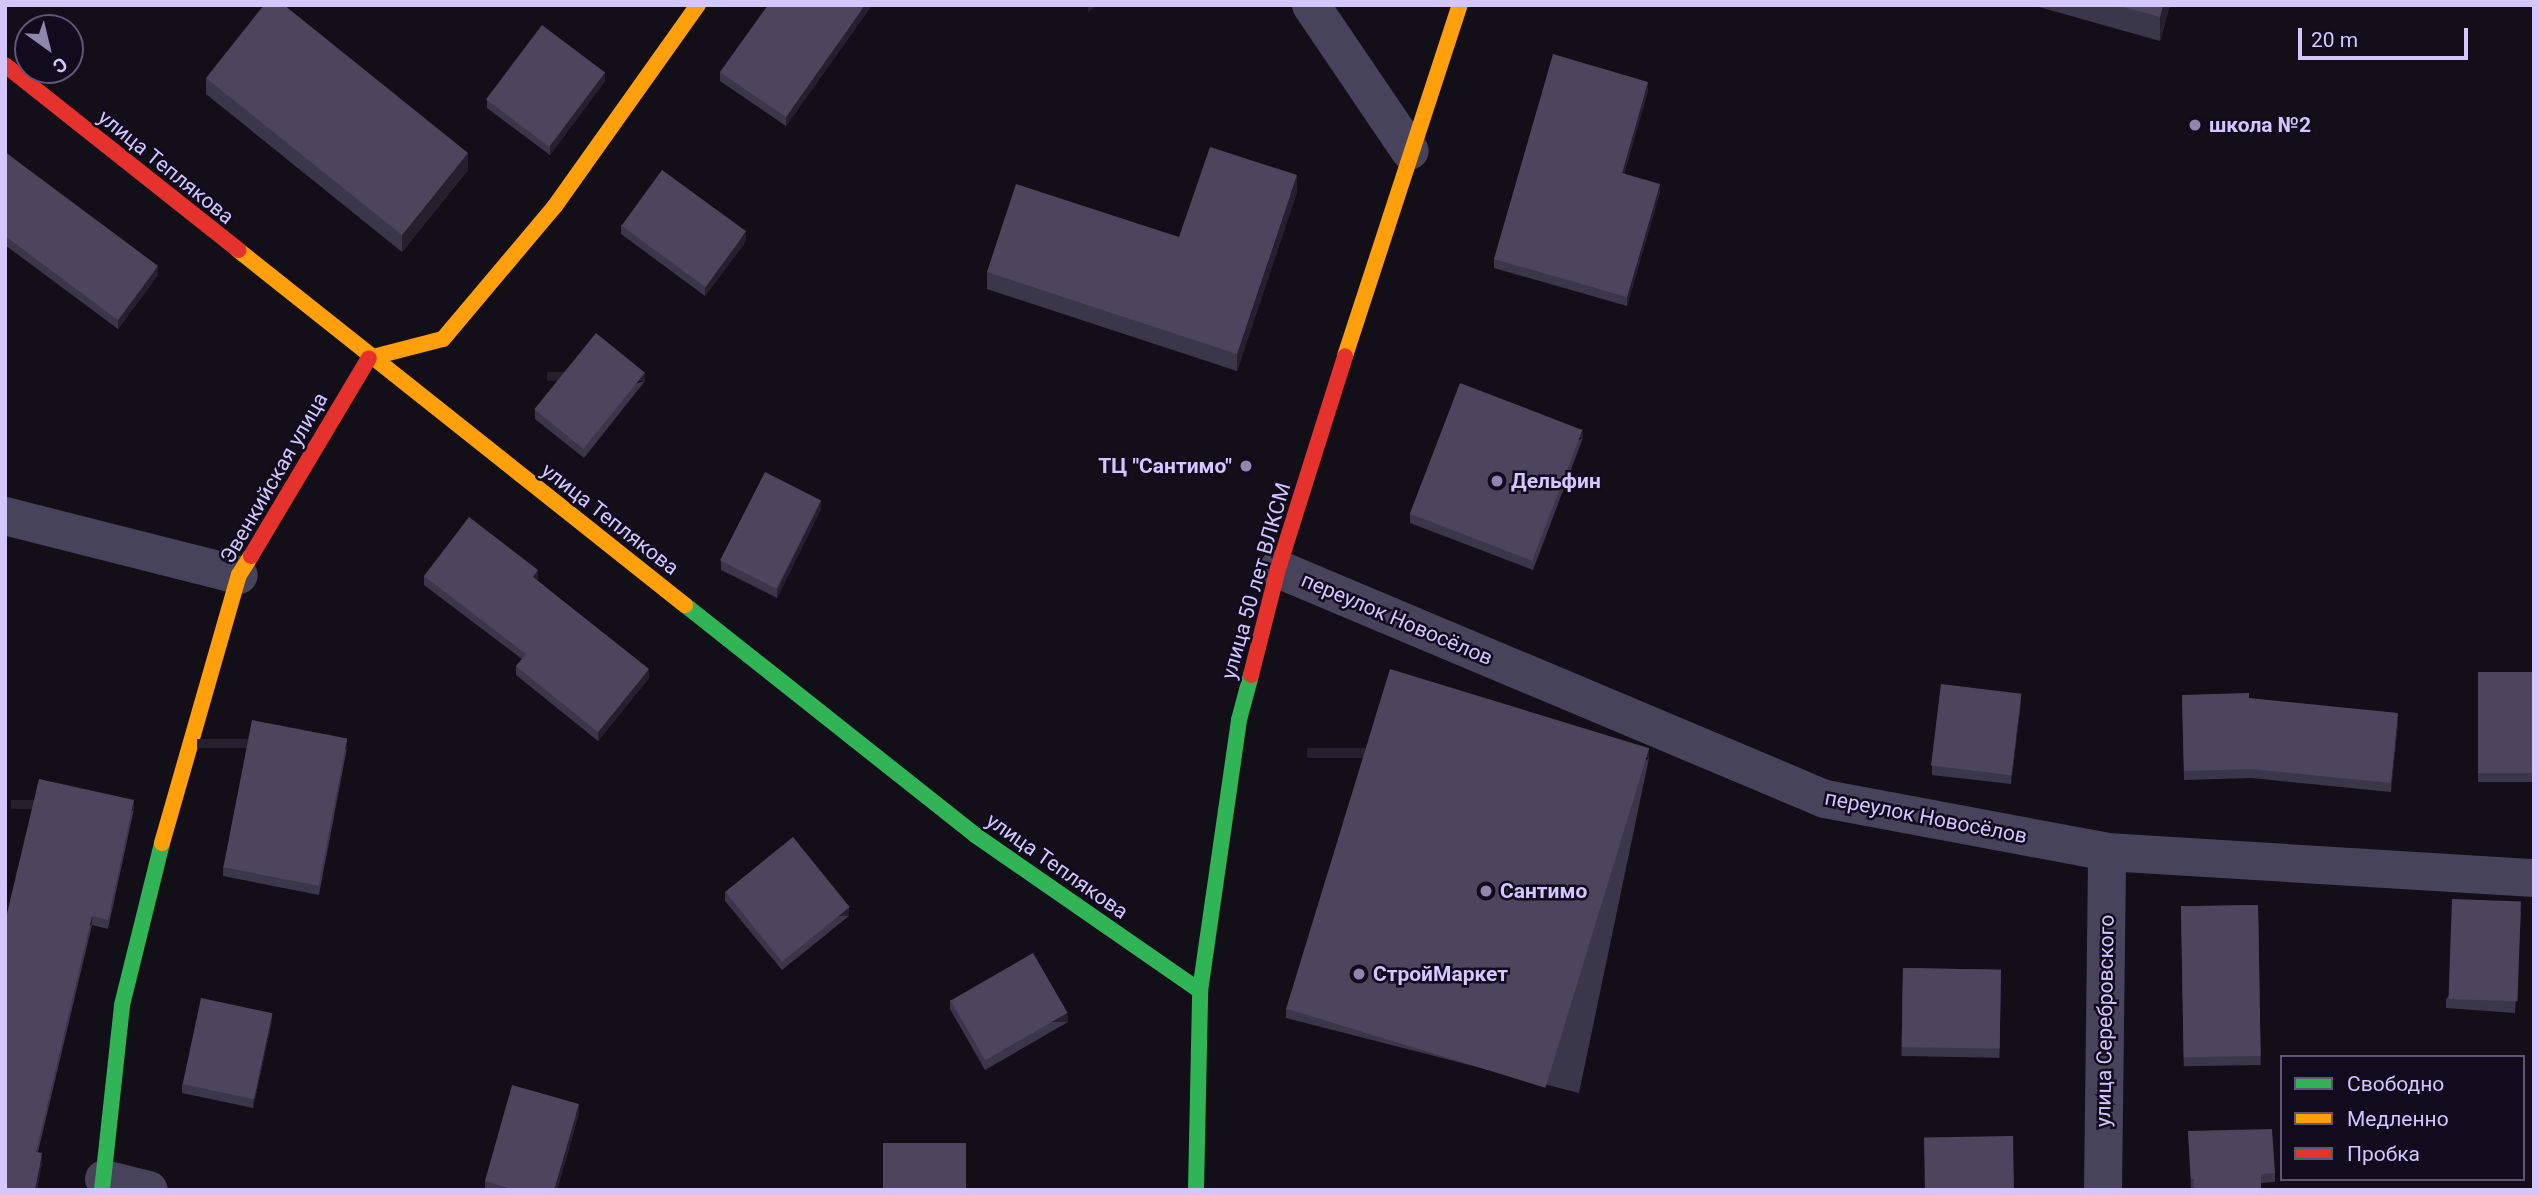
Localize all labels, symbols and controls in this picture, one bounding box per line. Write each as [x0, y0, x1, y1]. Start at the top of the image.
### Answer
north arrow [14, 14, 84, 84]
scale bar [2301, 14, 2471, 58]
text: 20 m [2311, 28, 2358, 52]
text: С [48, 52, 71, 78]
street label: улица Теплякова [93, 104, 239, 230]
place label: школа №2 [2209, 112, 2311, 138]
marker: школа №2 [2187, 117, 2203, 133]
street label: Эвенкийская улица [215, 388, 333, 568]
place label: ТЦ "Сантимо" [1098, 453, 1232, 479]
street label: улица Теплякова [536, 457, 684, 581]
marker: ТЦ "Сантимо" [1238, 458, 1254, 474]
place label: Дельфин [1511, 468, 1601, 494]
marker: Дельфин [1489, 473, 1505, 489]
street label: улица 50 лет ВЛКСМ [1216, 480, 1296, 682]
street label: переулок Новосёлов [1298, 567, 1496, 671]
street label: переулок Новосёлов [1823, 785, 2029, 849]
street label: улица Теплякова [981, 808, 1133, 924]
place label: Сантимо [1500, 878, 1587, 904]
marker: Сантимо [1478, 883, 1494, 899]
street label: улица Серебровского [2091, 915, 2119, 1127]
place label: СтройМаркет [1373, 961, 1508, 987]
marker: СтройМаркет [1351, 966, 1367, 982]
legend [2280, 1055, 2525, 1181]
text: Свободно [2347, 1072, 2444, 1096]
text: Медленно [2347, 1107, 2449, 1131]
text: Пробка [2347, 1142, 2420, 1166]

